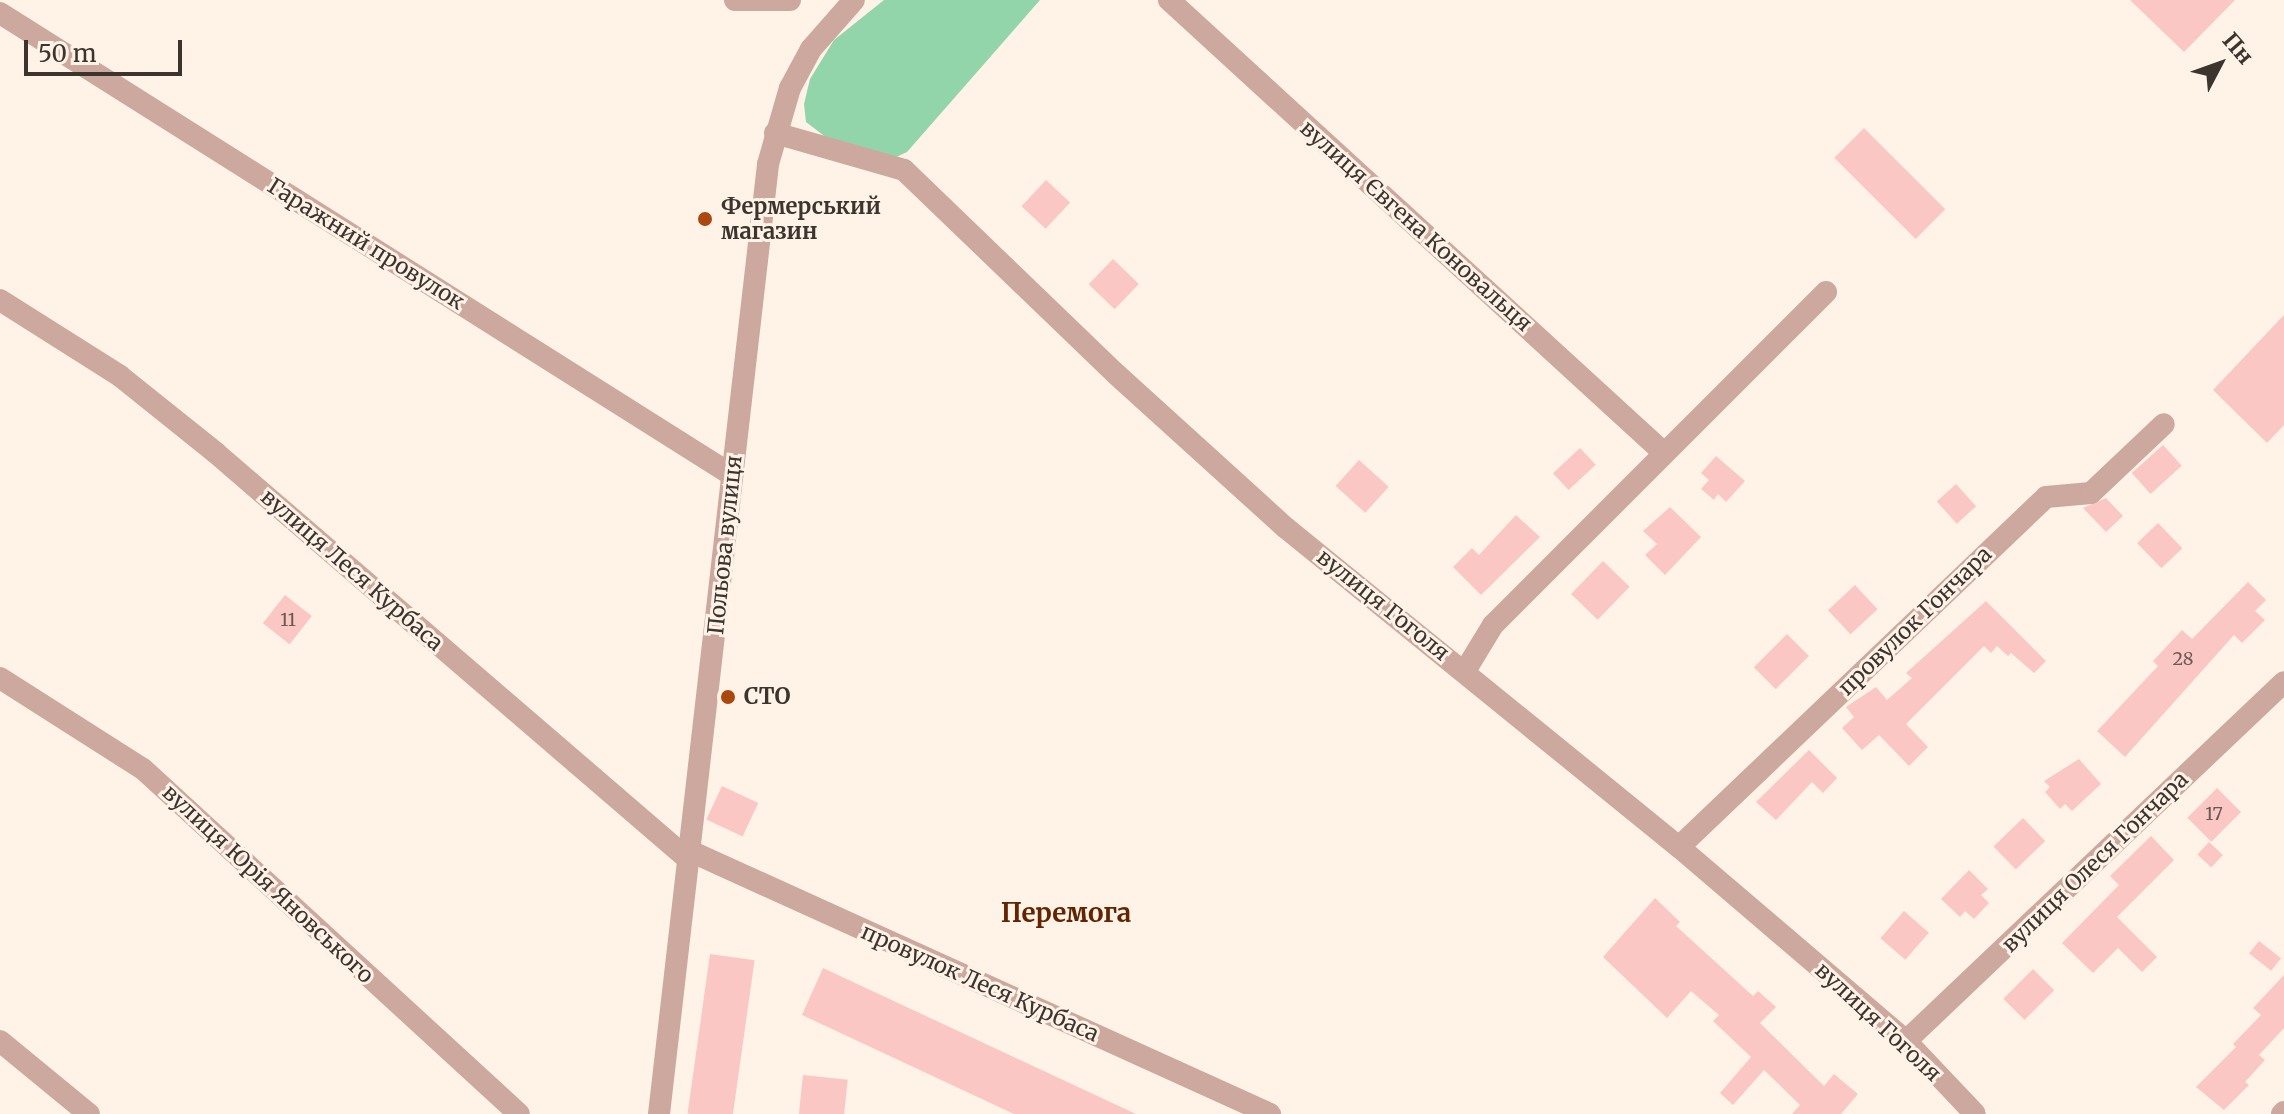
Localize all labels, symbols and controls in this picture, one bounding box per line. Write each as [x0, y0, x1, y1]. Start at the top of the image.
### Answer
scale bar [28, 24, 186, 74]
north arrow [2180, 24, 2260, 104]
text: Пн [2217, 27, 2260, 70]
text: 50 m [38, 38, 97, 69]
street label: вулиця Євгена Коновальця [1295, 115, 1537, 337]
street label: Гаражний провулок [263, 173, 469, 315]
place label: Фермерський магазин [721, 193, 881, 244]
marker: Фермерський магазин [696, 210, 714, 228]
street label: Польова вулиця [702, 454, 748, 636]
street label: вулиця Леся Курбаса [255, 484, 449, 656]
street label: провулок Гончара [1833, 541, 1997, 701]
street label: вулиця Гоголя [1312, 544, 1454, 666]
house number: 11 [280, 609, 296, 631]
house number: 28 [2172, 648, 2194, 670]
place label: СТО [744, 684, 791, 710]
marker: СТО [719, 688, 737, 706]
street label: вулиця Олеся Гончара [1997, 766, 2193, 958]
street label: вулиця Юрія Яновського [157, 779, 379, 989]
house number: 17 [2205, 803, 2223, 825]
district label: Перемога [1001, 897, 1131, 929]
street label: провулок Леся Курбаса [857, 919, 1103, 1047]
street label: вулиця Гоголя [1810, 957, 1946, 1087]

